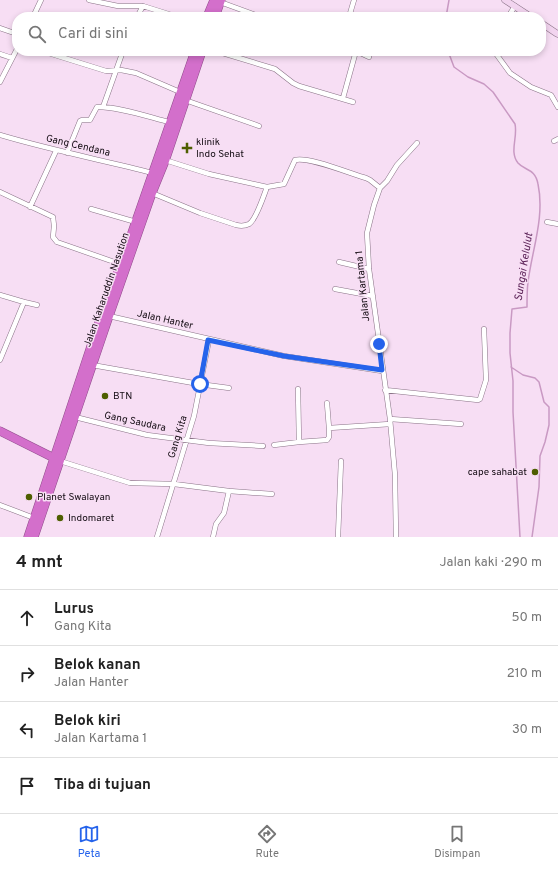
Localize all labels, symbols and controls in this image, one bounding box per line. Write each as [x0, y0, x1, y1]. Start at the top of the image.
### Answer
search box [12, 12, 546, 56]
icon: search [26, 23, 48, 45]
text: Cari di sini [58, 25, 128, 44]
street label: Gang Cendana [44, 132, 112, 160]
place label: klinik Indo Sehat [196, 136, 244, 161]
marker: klinik Indo Sehat [181, 142, 193, 154]
street label: Jalan Kaharuddin Nasution [81, 231, 133, 349]
water label: Sungai Kelulut [512, 231, 536, 302]
street label: Jalan Kartama 1 [353, 250, 373, 322]
street label: Jalan Hanter [136, 307, 194, 333]
route end [370, 335, 388, 353]
route start [191, 375, 209, 393]
place label: BTN [113, 390, 132, 403]
marker: BTN [100, 391, 110, 401]
street label: Gang Saudara [103, 409, 167, 435]
street label: Gang Kita [165, 414, 191, 460]
place label: cape sahabat [468, 466, 527, 479]
marker: cape sahabat [530, 467, 540, 477]
place label: Planet Swalayan [37, 491, 110, 504]
marker: Planet Swalayan [24, 492, 34, 502]
place label: Indomaret [68, 512, 115, 525]
marker: Indomaret [55, 513, 65, 523]
text: 4 mnt [16, 552, 63, 574]
text: Jalan kaki · 290 m [440, 555, 542, 571]
text: Lurus [54, 600, 94, 619]
icon: ahead [16, 607, 38, 629]
text: 50 m [512, 610, 542, 626]
text: Gang Kita [54, 619, 111, 635]
text: Belok kanan [54, 656, 141, 675]
icon: right [16, 663, 38, 685]
text: 210 m [507, 666, 542, 682]
text: Jalan Hanter [54, 675, 129, 691]
text: Belok kiri [54, 712, 121, 731]
icon: left [16, 719, 38, 741]
text: 30 m [512, 722, 542, 738]
text: Jalan Kartama 1 [54, 731, 147, 747]
icon: arrive [16, 775, 38, 797]
text: Tiba di tujuan [54, 776, 151, 795]
tab: Peta [78, 823, 100, 861]
tab: Rute [256, 823, 279, 861]
tab: Disimpan [434, 823, 480, 861]

